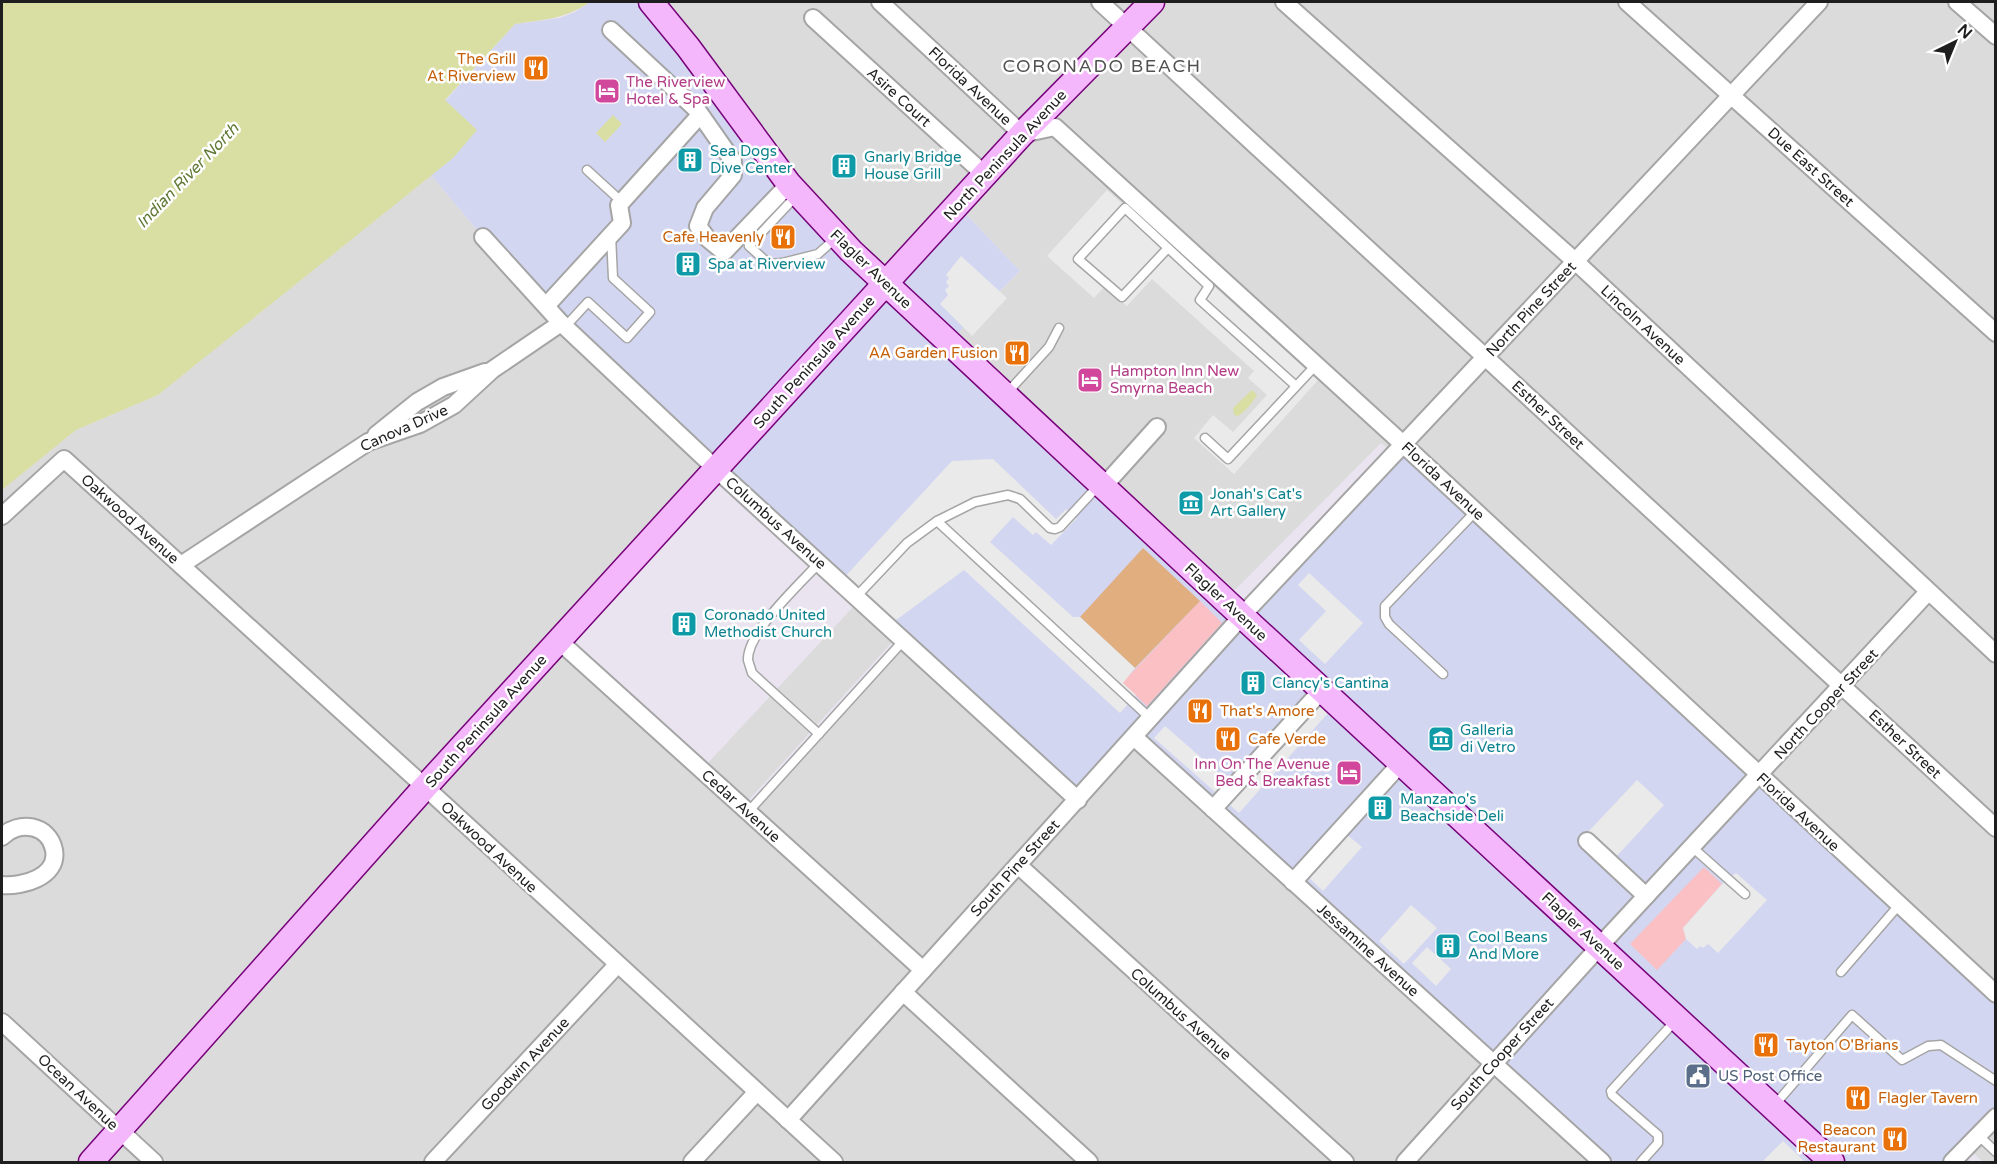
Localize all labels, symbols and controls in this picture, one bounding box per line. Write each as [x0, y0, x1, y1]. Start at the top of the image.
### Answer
north arrow [1925, 12, 1985, 72]
text: N [1953, 20, 1976, 43]
street label: Florida Avenue [925, 43, 1015, 129]
place label: The Grill At Riverview [427, 50, 516, 85]
restaurant icon: The Grill At Riverview [521, 53, 551, 83]
district label: CORONADO BEACH [1002, 55, 1202, 77]
street label: Asire Court [863, 64, 935, 131]
place label: The Riverview Hotel & Spa [626, 73, 725, 108]
hotel icon: The Riverview Hotel & Spa [592, 76, 622, 106]
street label: North Peninsula Avenue [940, 86, 1070, 224]
water label: Indian River North [132, 118, 244, 232]
street label: Due East Street [1764, 123, 1858, 211]
place label: Sea Dogs Dive Center [710, 142, 793, 177]
building icon: Sea Dogs Dive Center [675, 145, 705, 175]
place label: Gnarly Bridge House Grill [864, 148, 962, 183]
building icon: Gnarly Bridge House Grill [829, 151, 859, 181]
restaurant icon: Cafe Heavenly [768, 222, 798, 252]
street label: Flagler Avenue [827, 226, 915, 312]
place label: Cafe Heavenly [662, 228, 764, 246]
building icon: Spa at Riverview [673, 249, 703, 279]
place label: Spa at Riverview [708, 255, 825, 273]
street label: North Pine Street [1482, 257, 1580, 360]
street label: Lincoln Avenue [1597, 281, 1689, 369]
street label: South Peninsula Avenue [750, 292, 878, 432]
restaurant icon: AA Garden Fusion [1002, 338, 1032, 368]
place label: AA Garden Fusion [869, 344, 998, 362]
place label: Hampton Inn New Smyrna Beach [1110, 362, 1239, 397]
hotel icon: Hampton Inn New Smyrna Beach [1075, 365, 1105, 395]
street label: Esther Street [1508, 377, 1588, 453]
street label: Canova Drive [357, 401, 451, 455]
street label: Florida Avenue [1398, 438, 1488, 524]
street label: Oakwood Avenue [77, 470, 183, 568]
street label: Columbus Avenue [722, 473, 830, 573]
place label: Jonah's Cat's Art Gallery [1210, 485, 1302, 520]
museum icon: Jonah's Cat's Art Gallery [1176, 488, 1206, 518]
street label: Flagler Avenue [1181, 559, 1271, 645]
place label: Coronado United Methodist Church [704, 606, 832, 641]
building icon: Coronado United Methodist Church [669, 609, 699, 639]
street label: North Cooper Street [1770, 645, 1882, 763]
street label: South Peninsula Avenue [422, 651, 550, 791]
building icon: Clancy's Cantina [1238, 668, 1268, 698]
place label: Clancy's Cantina [1272, 674, 1389, 692]
restaurant icon: That's Amore [1185, 696, 1215, 726]
place label: That's Amore [1220, 702, 1315, 720]
street label: Esther Street [1865, 706, 1945, 782]
place label: Galleria di Vetro [1460, 721, 1516, 756]
restaurant icon: Cafe Verde [1213, 724, 1243, 754]
museum icon: Galleria di Vetro [1426, 724, 1456, 754]
place label: Cafe Verde [1248, 730, 1326, 748]
place label: Inn On The Avenue Bed & Breakfast [1194, 755, 1330, 790]
hotel icon: Inn On The Avenue Bed & Breakfast [1334, 758, 1364, 788]
street label: Cedar Avenue [698, 766, 784, 846]
street label: Florida Avenue [1753, 769, 1843, 855]
place label: Manzano's Beachside Deli [1400, 790, 1504, 825]
building icon: Manzano's Beachside Deli [1365, 793, 1395, 823]
street label: Oakwood Avenue [437, 798, 541, 896]
street label: South Pine Street [967, 816, 1063, 920]
street label: Flagler Avenue [1538, 888, 1628, 974]
street label: Jessamine Avenue [1313, 899, 1423, 1001]
place label: Cool Beans And More [1468, 928, 1548, 963]
building icon: Cool Beans And More [1433, 931, 1463, 961]
street label: Columbus Avenue [1127, 964, 1235, 1064]
street label: South Cooper Street [1447, 994, 1557, 1114]
street label: Goodwin Avenue [477, 1013, 573, 1115]
restaurant icon: Tayton O'Brians [1751, 1030, 1781, 1060]
place label: Tayton O'Brians [1786, 1036, 1898, 1054]
street label: Ocean Avenue [34, 1050, 122, 1134]
public building icon: US Post Office [1683, 1061, 1713, 1091]
place label: US Post Office [1718, 1067, 1822, 1085]
restaurant icon: Flagler Tavern [1843, 1083, 1873, 1113]
place label: Flagler Tavern [1878, 1089, 1978, 1107]
place label: Beacon Restaurant [1798, 1121, 1876, 1156]
restaurant icon: Beacon Restaurant [1880, 1124, 1910, 1154]

